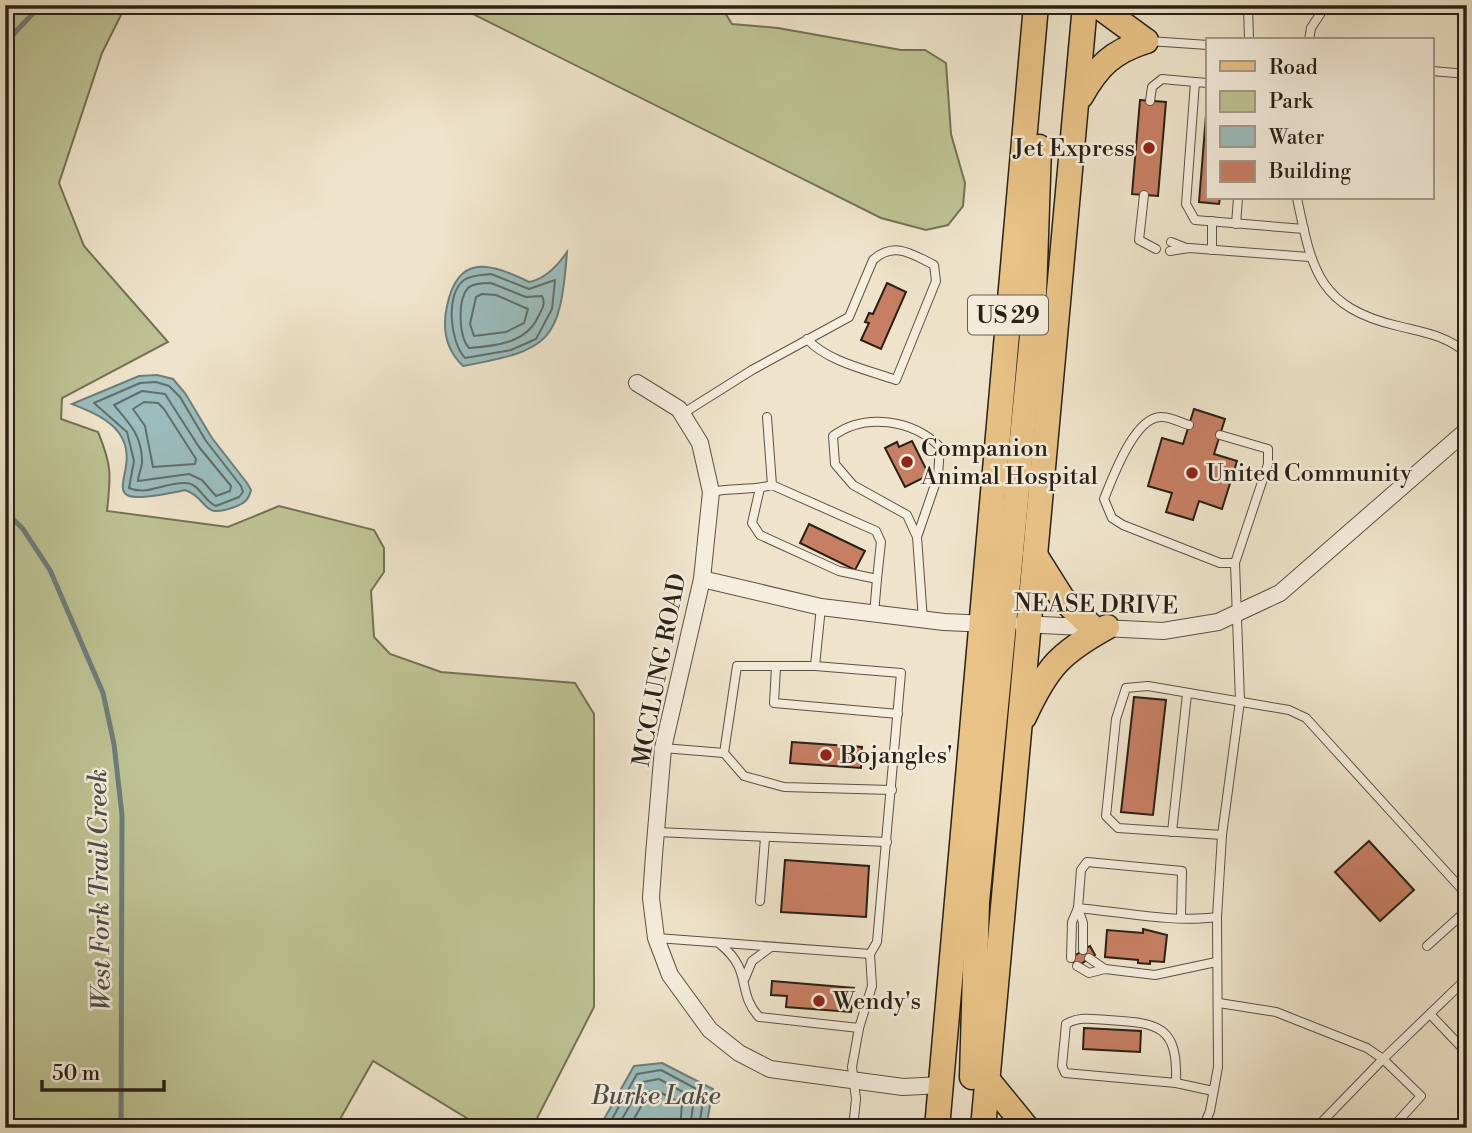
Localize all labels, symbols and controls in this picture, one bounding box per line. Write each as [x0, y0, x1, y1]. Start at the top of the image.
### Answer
legend [1206, 38, 1434, 200]
text: Road [1269, 55, 1318, 81]
text: Park [1269, 89, 1314, 115]
text: Water [1268, 125, 1324, 151]
place label: Jet Express [1012, 134, 1135, 164]
marker: Jet Express [1141, 140, 1157, 156]
text: Building [1268, 159, 1351, 185]
road number: US 29 [968, 296, 1048, 334]
place label: Companion Animal Hospital [920, 434, 1098, 492]
marker: Companion Animal Hospital [899, 454, 915, 470]
place label: United Community [1206, 459, 1412, 489]
marker: United Community [1184, 465, 1200, 481]
street label: MCCLUNG ROAD [627, 571, 693, 769]
street label: NEASE DRIVE [1014, 589, 1178, 621]
place label: Bojangles' [839, 741, 952, 771]
marker: Bojangles' [818, 747, 834, 763]
water label: West Fork Trail Creek [82, 769, 118, 1011]
place label: Wendy's [832, 987, 921, 1017]
marker: Wendy's [811, 993, 827, 1009]
scale bar [42, 1049, 164, 1093]
text: 50 m [52, 1061, 100, 1087]
water label: Burke Lake [590, 1080, 721, 1112]

